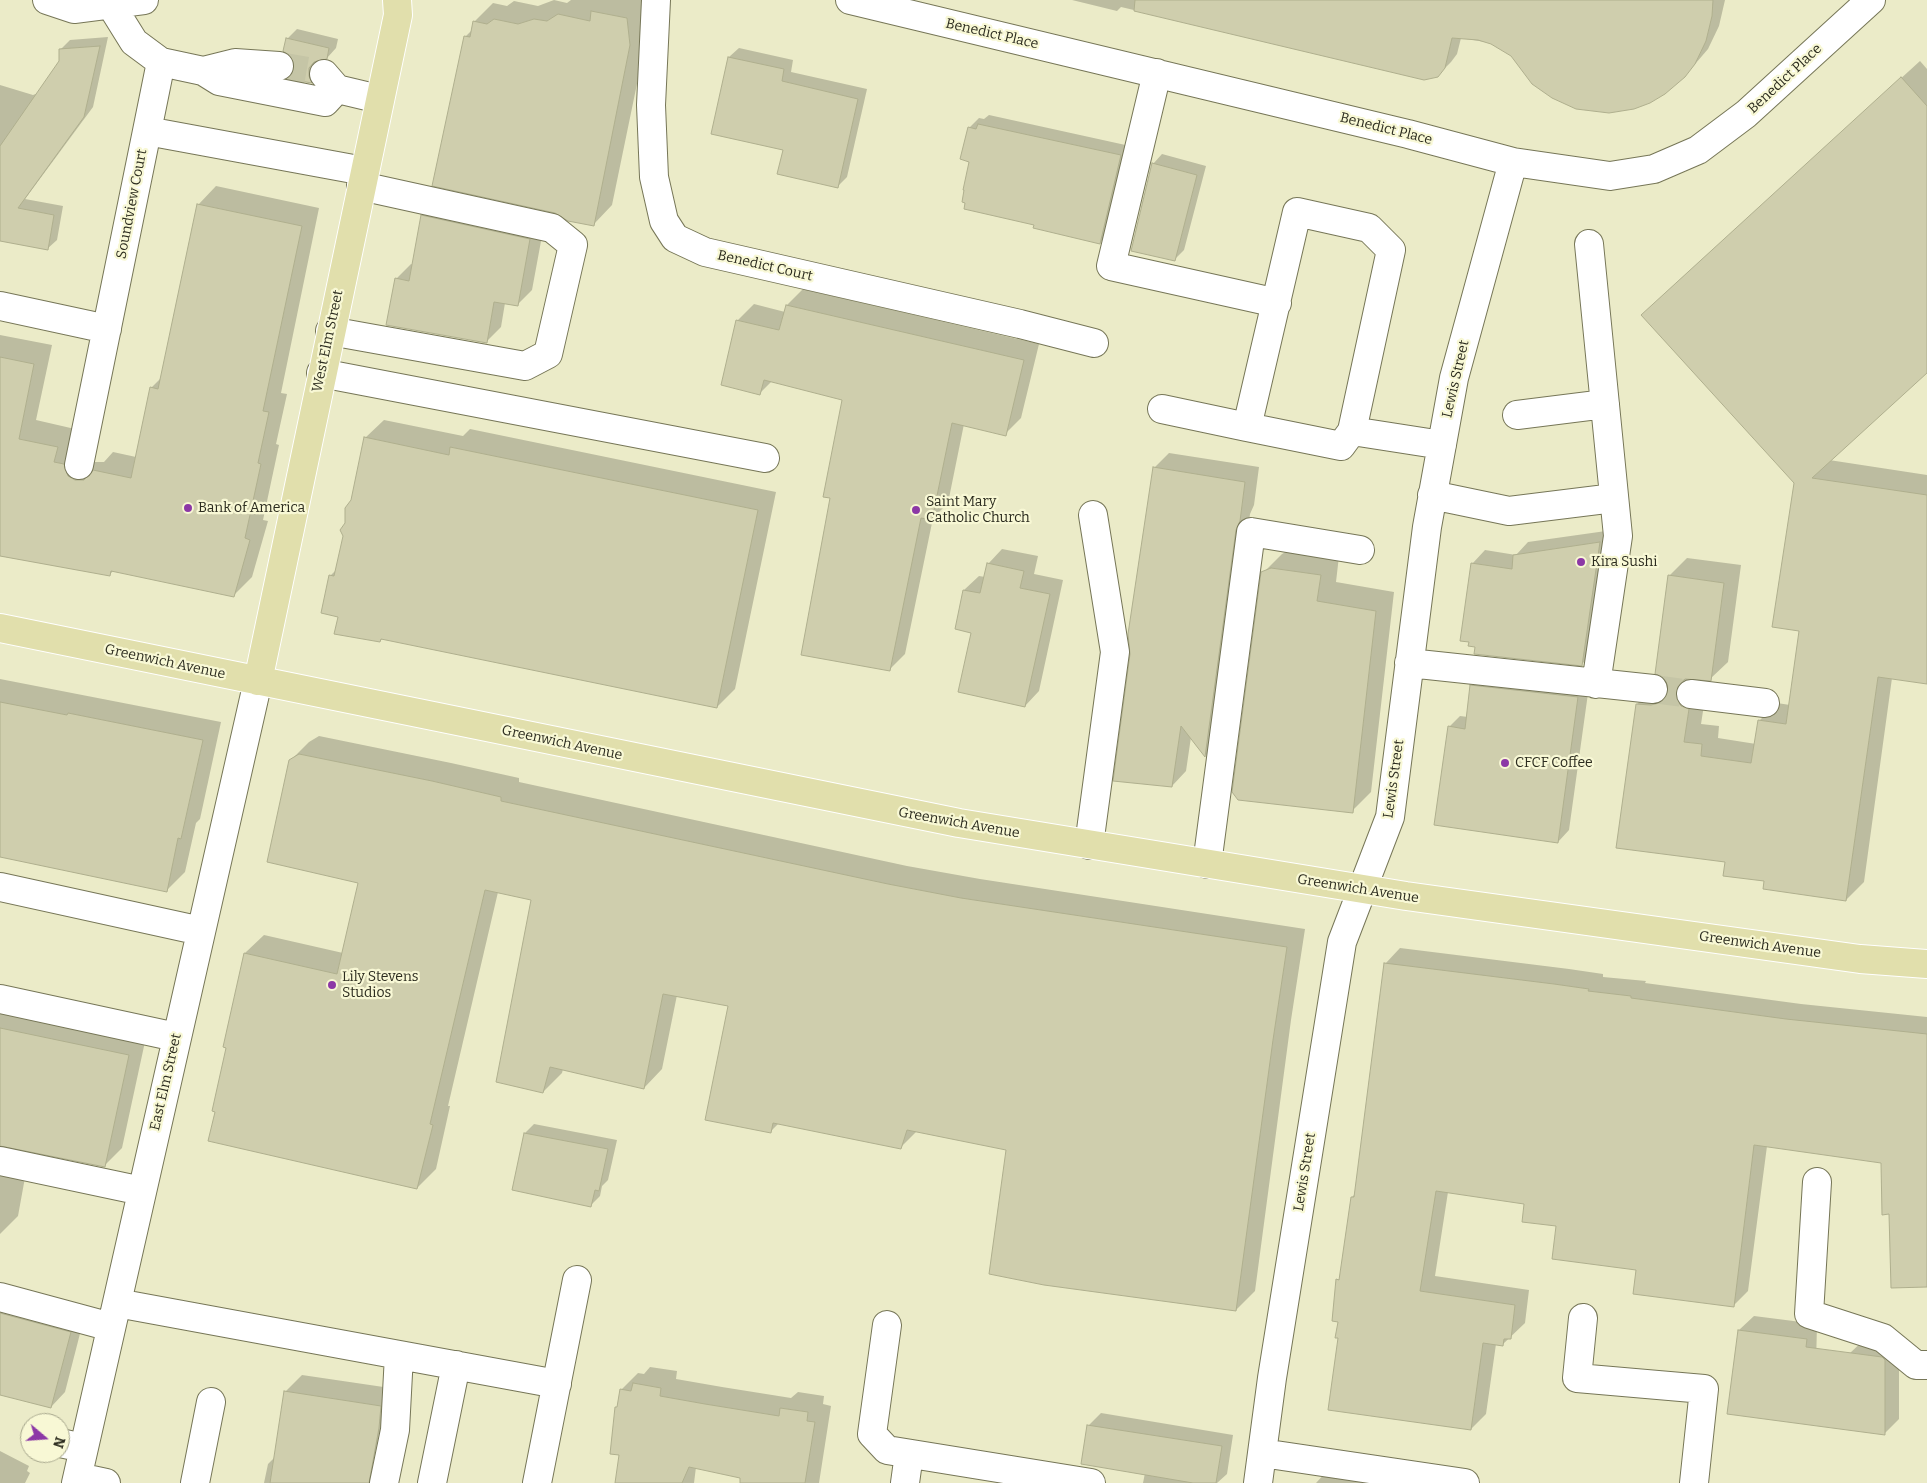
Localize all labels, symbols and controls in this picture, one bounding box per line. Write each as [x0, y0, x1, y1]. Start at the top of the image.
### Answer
street label: Benedict Place [944, 15, 1040, 53]
street label: Benedict Place [1745, 41, 1825, 117]
street label: Benedict Place [1338, 109, 1434, 149]
street label: Soundview Court [113, 148, 151, 260]
street label: Benedict Court [716, 247, 814, 285]
street label: West Elm Street [309, 288, 347, 394]
street label: Lewis Street [1439, 339, 1473, 419]
place label: Saint Mary Catholic Church [926, 494, 1030, 526]
place label: Bank of America [198, 500, 305, 516]
marker: Bank of America [182, 502, 194, 514]
marker: Saint Mary Catholic Church [910, 504, 922, 516]
place label: Kira Sushi [1591, 554, 1657, 570]
marker: Kira Sushi [1575, 556, 1587, 568]
street label: Greenwich Avenue [103, 641, 227, 683]
street label: Greenwich Avenue [500, 722, 624, 764]
street label: Lewis Street [1380, 739, 1408, 819]
place label: CFCF Coffee [1515, 755, 1593, 771]
marker: CFCF Coffee [1499, 757, 1511, 769]
street label: Greenwich Avenue [897, 804, 1021, 842]
street label: Greenwich Avenue [1296, 871, 1420, 907]
street label: Greenwich Avenue [1698, 928, 1822, 962]
place label: Lily Stevens Studios [342, 969, 419, 1002]
marker: Lily Stevens Studios [326, 979, 338, 991]
street label: East Elm Street [147, 1032, 185, 1132]
street label: Lewis Street [1291, 1132, 1319, 1212]
north arrow [20, 1413, 70, 1463]
text: N [49, 1435, 69, 1450]

